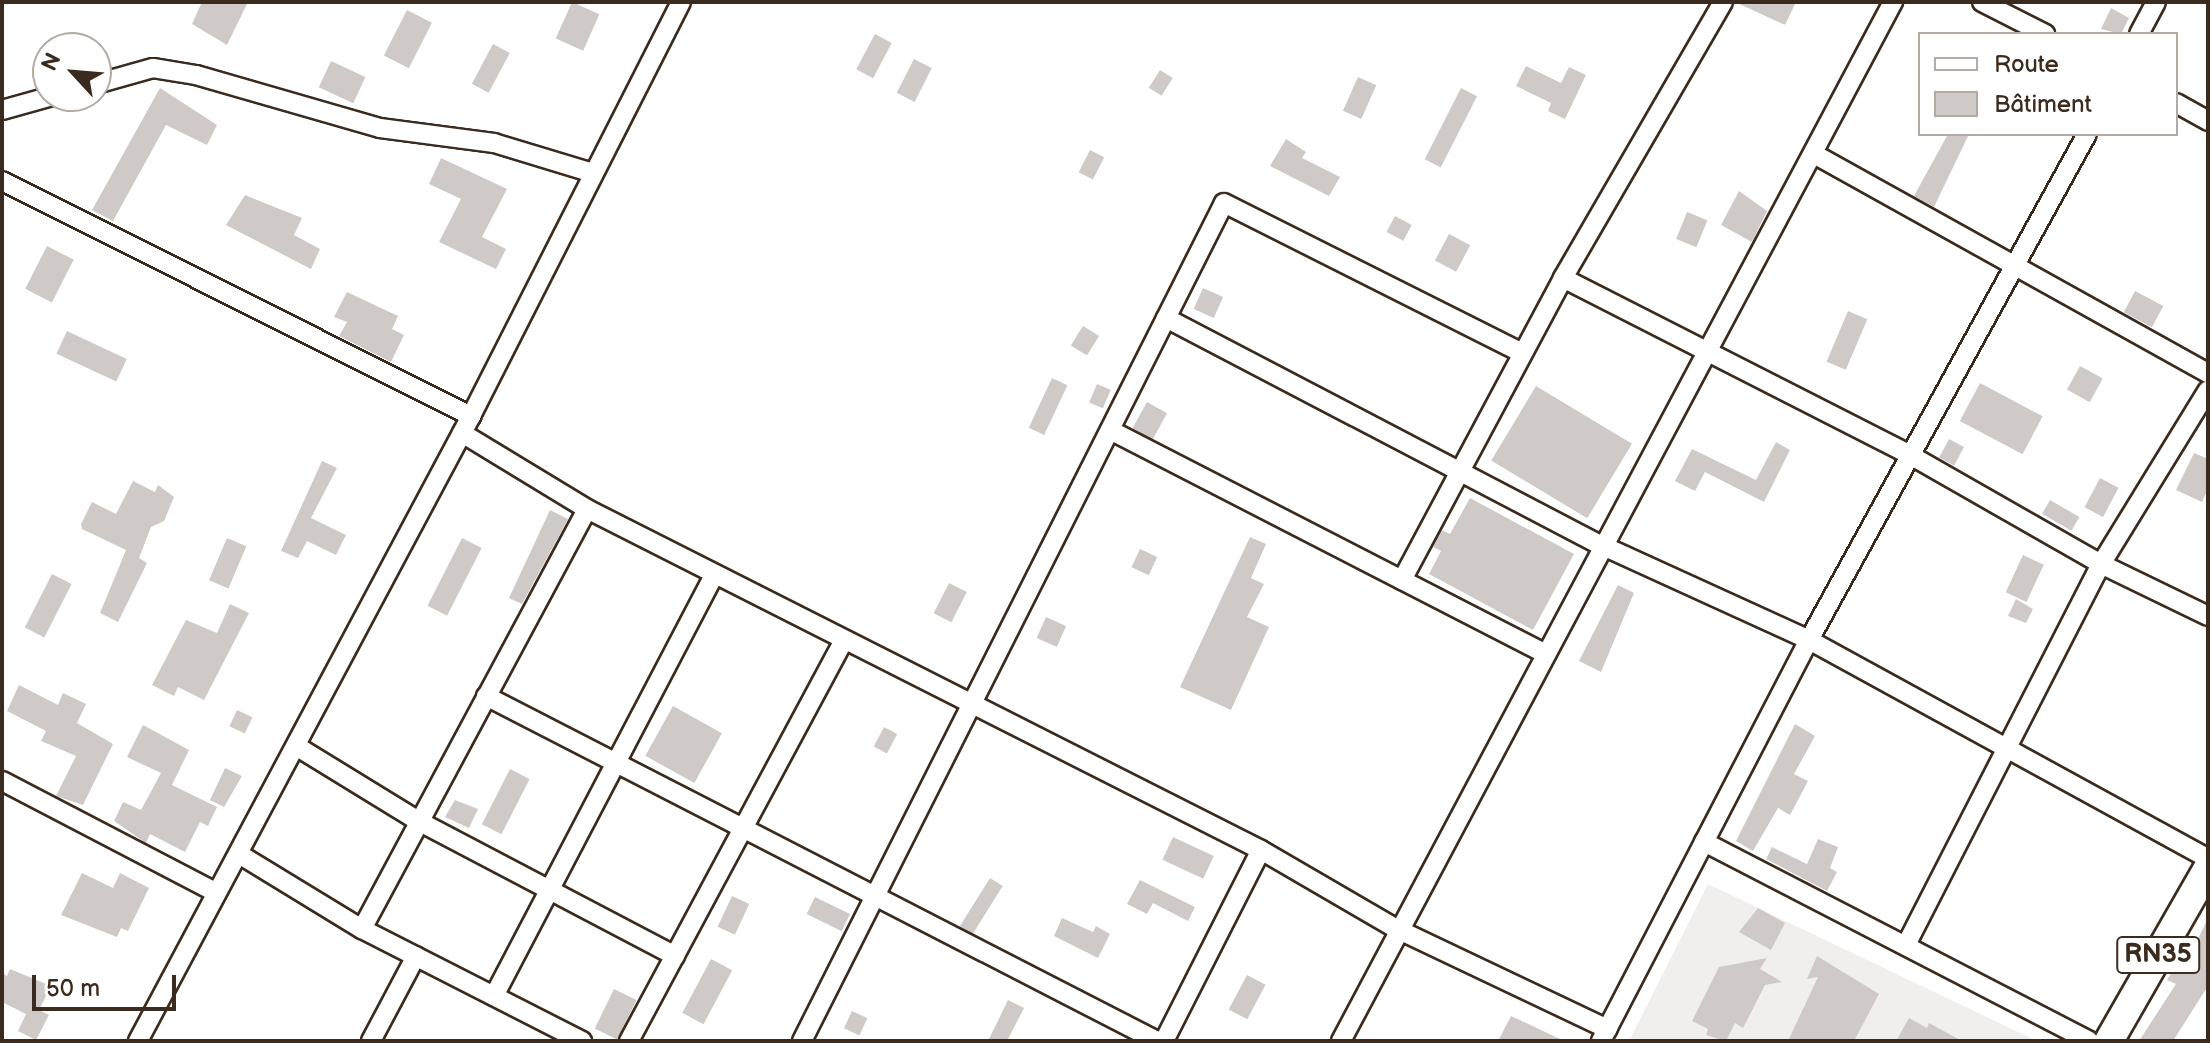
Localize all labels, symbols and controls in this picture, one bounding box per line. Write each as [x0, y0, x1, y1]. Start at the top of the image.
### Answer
north arrow [32, 32, 112, 112]
legend [1918, 32, 2178, 136]
text: N [36, 49, 68, 75]
text: Route [1994, 50, 2059, 79]
text: Bâtiment [1994, 90, 2092, 119]
road number: RN35 [2116, 933, 2200, 977]
scale bar [36, 959, 180, 1009]
text: 50 m [46, 974, 100, 1003]

